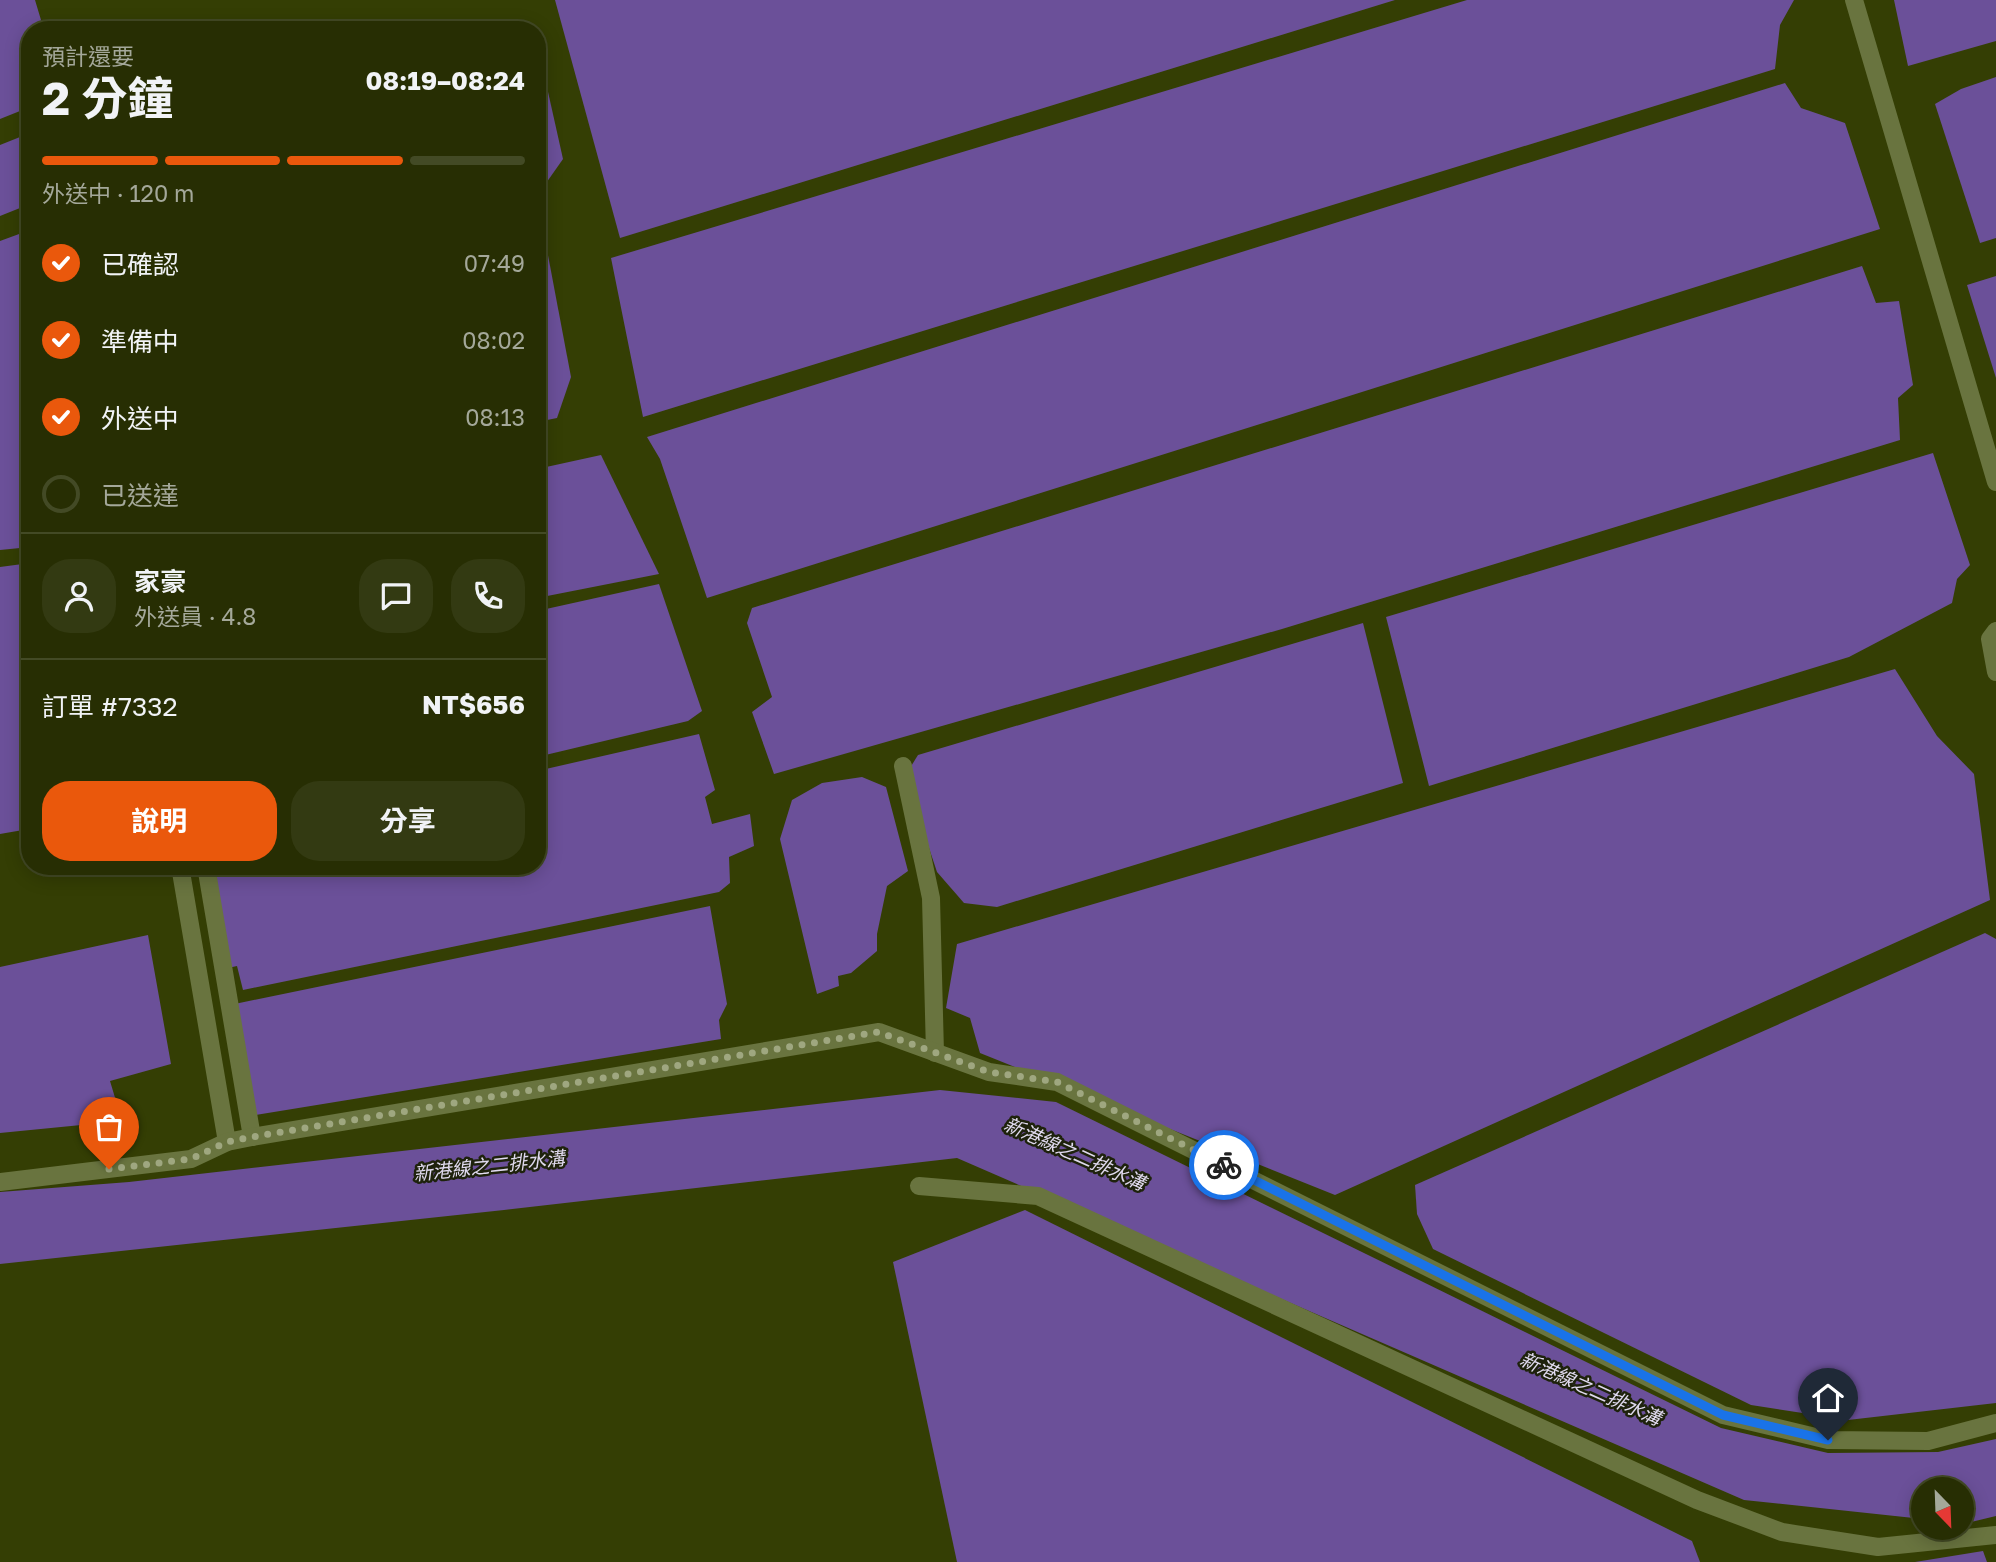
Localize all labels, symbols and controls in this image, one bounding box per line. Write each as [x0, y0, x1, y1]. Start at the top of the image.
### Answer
text: 預計還要 [42, 42, 134, 70]
text: 08:19–08:24 [365, 65, 525, 96]
text: 2 分鐘 [42, 70, 174, 125]
text: 外送中 · 120 m [42, 179, 194, 207]
icon: check [42, 244, 80, 282]
text: 已確認 [101, 249, 179, 280]
text: 07:49 [464, 249, 525, 277]
icon: check [42, 321, 80, 359]
text: 準備中 [101, 326, 179, 357]
text: 08:02 [462, 326, 525, 354]
icon: check [42, 398, 80, 436]
text: 外送中 [101, 403, 179, 434]
text: 08:13 [465, 403, 525, 431]
text: 已送達 [101, 480, 179, 511]
button: person [42, 559, 116, 633]
button: chat [359, 559, 433, 633]
button: phone [451, 559, 525, 633]
text: 家豪 [134, 566, 186, 597]
text: 外送員 · 4.8 [134, 602, 256, 630]
text: NT$656 [422, 689, 525, 720]
text: 訂單 #7332 [42, 691, 177, 722]
button: 說明 [42, 781, 277, 861]
button: 分享 [291, 781, 525, 861]
pin [79, 1097, 139, 1169]
icon: bag [90, 1108, 128, 1146]
water label: 新港線之二排水溝 [1001, 1112, 1152, 1196]
courier [1189, 1130, 1259, 1200]
water label: 新港線之二排水溝 [412, 1145, 569, 1184]
icon: bike [1205, 1146, 1243, 1184]
water label: 新港線之二排水溝 [1517, 1347, 1668, 1431]
pin [1798, 1368, 1858, 1440]
icon: home [1809, 1379, 1847, 1417]
north arrow [1911, 1477, 1974, 1540]
map controls [1911, 1477, 1974, 1540]

